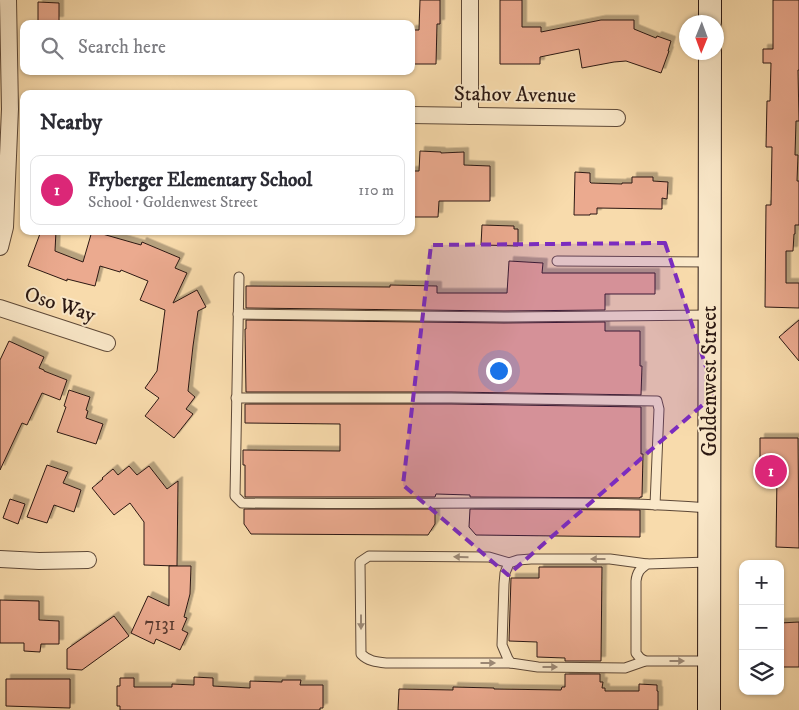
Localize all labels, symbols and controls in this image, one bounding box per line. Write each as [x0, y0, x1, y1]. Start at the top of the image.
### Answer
north arrow [679, 15, 724, 60]
search box [20, 20, 415, 75]
icon: search [38, 34, 66, 62]
text: Search here [78, 36, 166, 59]
street label: Stahov Avenue [454, 81, 577, 109]
text: Nearby [40, 110, 102, 136]
text: Fryberger Elementary School [88, 169, 312, 192]
text: 1 [54, 180, 60, 200]
text: 110 m [358, 180, 394, 200]
text: School · Goldenwest Street [88, 192, 258, 212]
street label: Oso Way [21, 281, 100, 329]
street label: Goldenwest Street [697, 305, 723, 457]
your location [486, 358, 512, 384]
pin: 1 [755, 452, 787, 490]
one-way arrow [453, 552, 469, 560]
one-way arrow [590, 555, 606, 563]
map controls [739, 560, 784, 695]
button: + [739, 560, 784, 605]
button: − [739, 605, 784, 650]
house number: 7131 [144, 613, 176, 636]
one-way arrow [357, 614, 365, 630]
button: layers [739, 650, 784, 695]
one-way arrow [669, 657, 685, 665]
one-way arrow [480, 659, 496, 667]
one-way arrow [542, 663, 558, 671]

